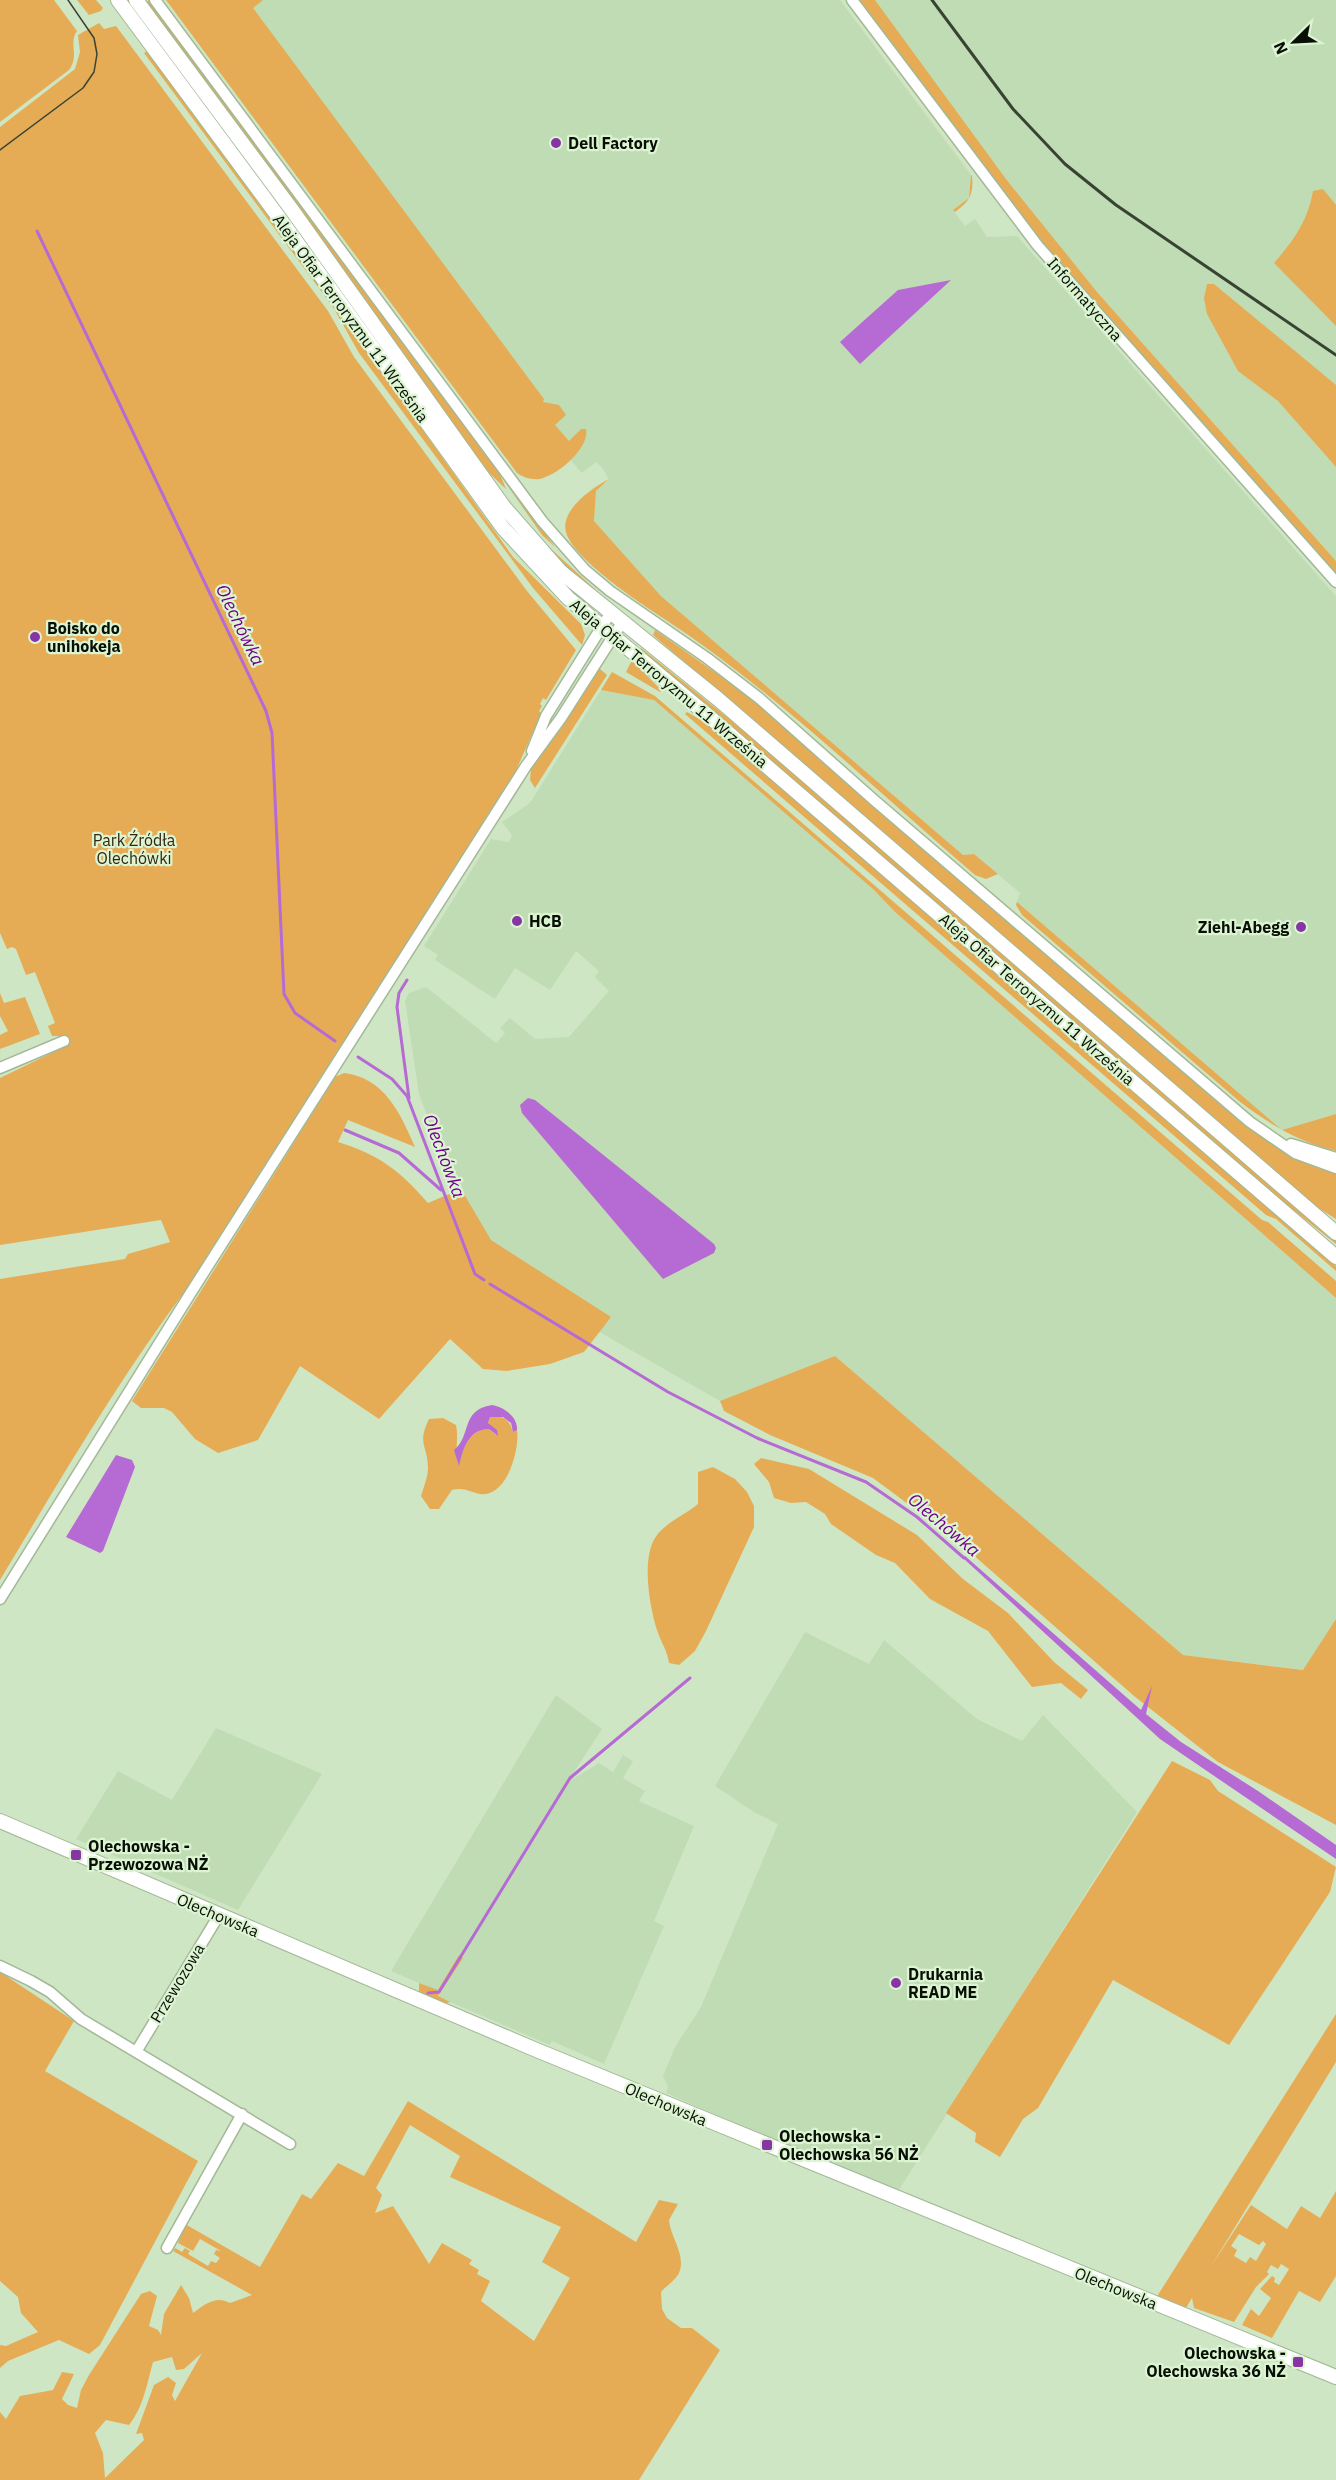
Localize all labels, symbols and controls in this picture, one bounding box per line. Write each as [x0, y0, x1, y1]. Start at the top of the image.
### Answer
north arrow [1264, 12, 1324, 72]
text: N [1269, 39, 1292, 57]
place label: Dell Factory [568, 133, 658, 153]
marker: Dell Factory [549, 136, 563, 150]
street label: Aleja Ofiar Terroryzmu 11 Września [269, 210, 434, 426]
street label: Informatyczna [1043, 253, 1127, 345]
water label: Olechówka [211, 580, 270, 669]
street label: Aleja Ofiar Terroryzmu 11 Września [566, 594, 772, 772]
place label: Boisko do unihokeja [47, 618, 121, 656]
marker: Boisko do unihokeja [28, 630, 42, 644]
park label: Park Źródła Olechówki [93, 829, 176, 868]
street label: Aleja Ofiar Terroryzmu 11 Września [935, 909, 1139, 1090]
place label: HCB [529, 911, 562, 931]
marker: HCB [510, 914, 524, 928]
place label: Ziehl-Abegg [1198, 917, 1289, 937]
marker: Ziehl-Abegg [1294, 920, 1308, 934]
water label: Olechówka [418, 1111, 471, 1201]
water label: Olechówka [903, 1488, 985, 1562]
place label: Olechowska - Przewozowa NŻ [88, 1836, 209, 1874]
marker: Olechowska - Przewozowa NŻ [69, 1848, 83, 1862]
street label: Olechowska [174, 1889, 263, 1941]
street label: Przewozowa [145, 1939, 209, 2026]
place label: Drukarnia READ ME [908, 1964, 983, 2002]
marker: Drukarnia READ ME [889, 1976, 903, 1990]
street label: Olechowska [622, 2078, 711, 2130]
place label: Olechowska - Olechowska 56 NŻ [779, 2126, 919, 2164]
marker: Olechowska - Olechowska 56 NŻ [760, 2138, 774, 2152]
street label: Olechowska [1072, 2262, 1161, 2314]
place label: Olechowska - Olechowska 36 NŻ [1146, 2343, 1286, 2381]
marker: Olechowska - Olechowska 36 NŻ [1291, 2355, 1305, 2369]

